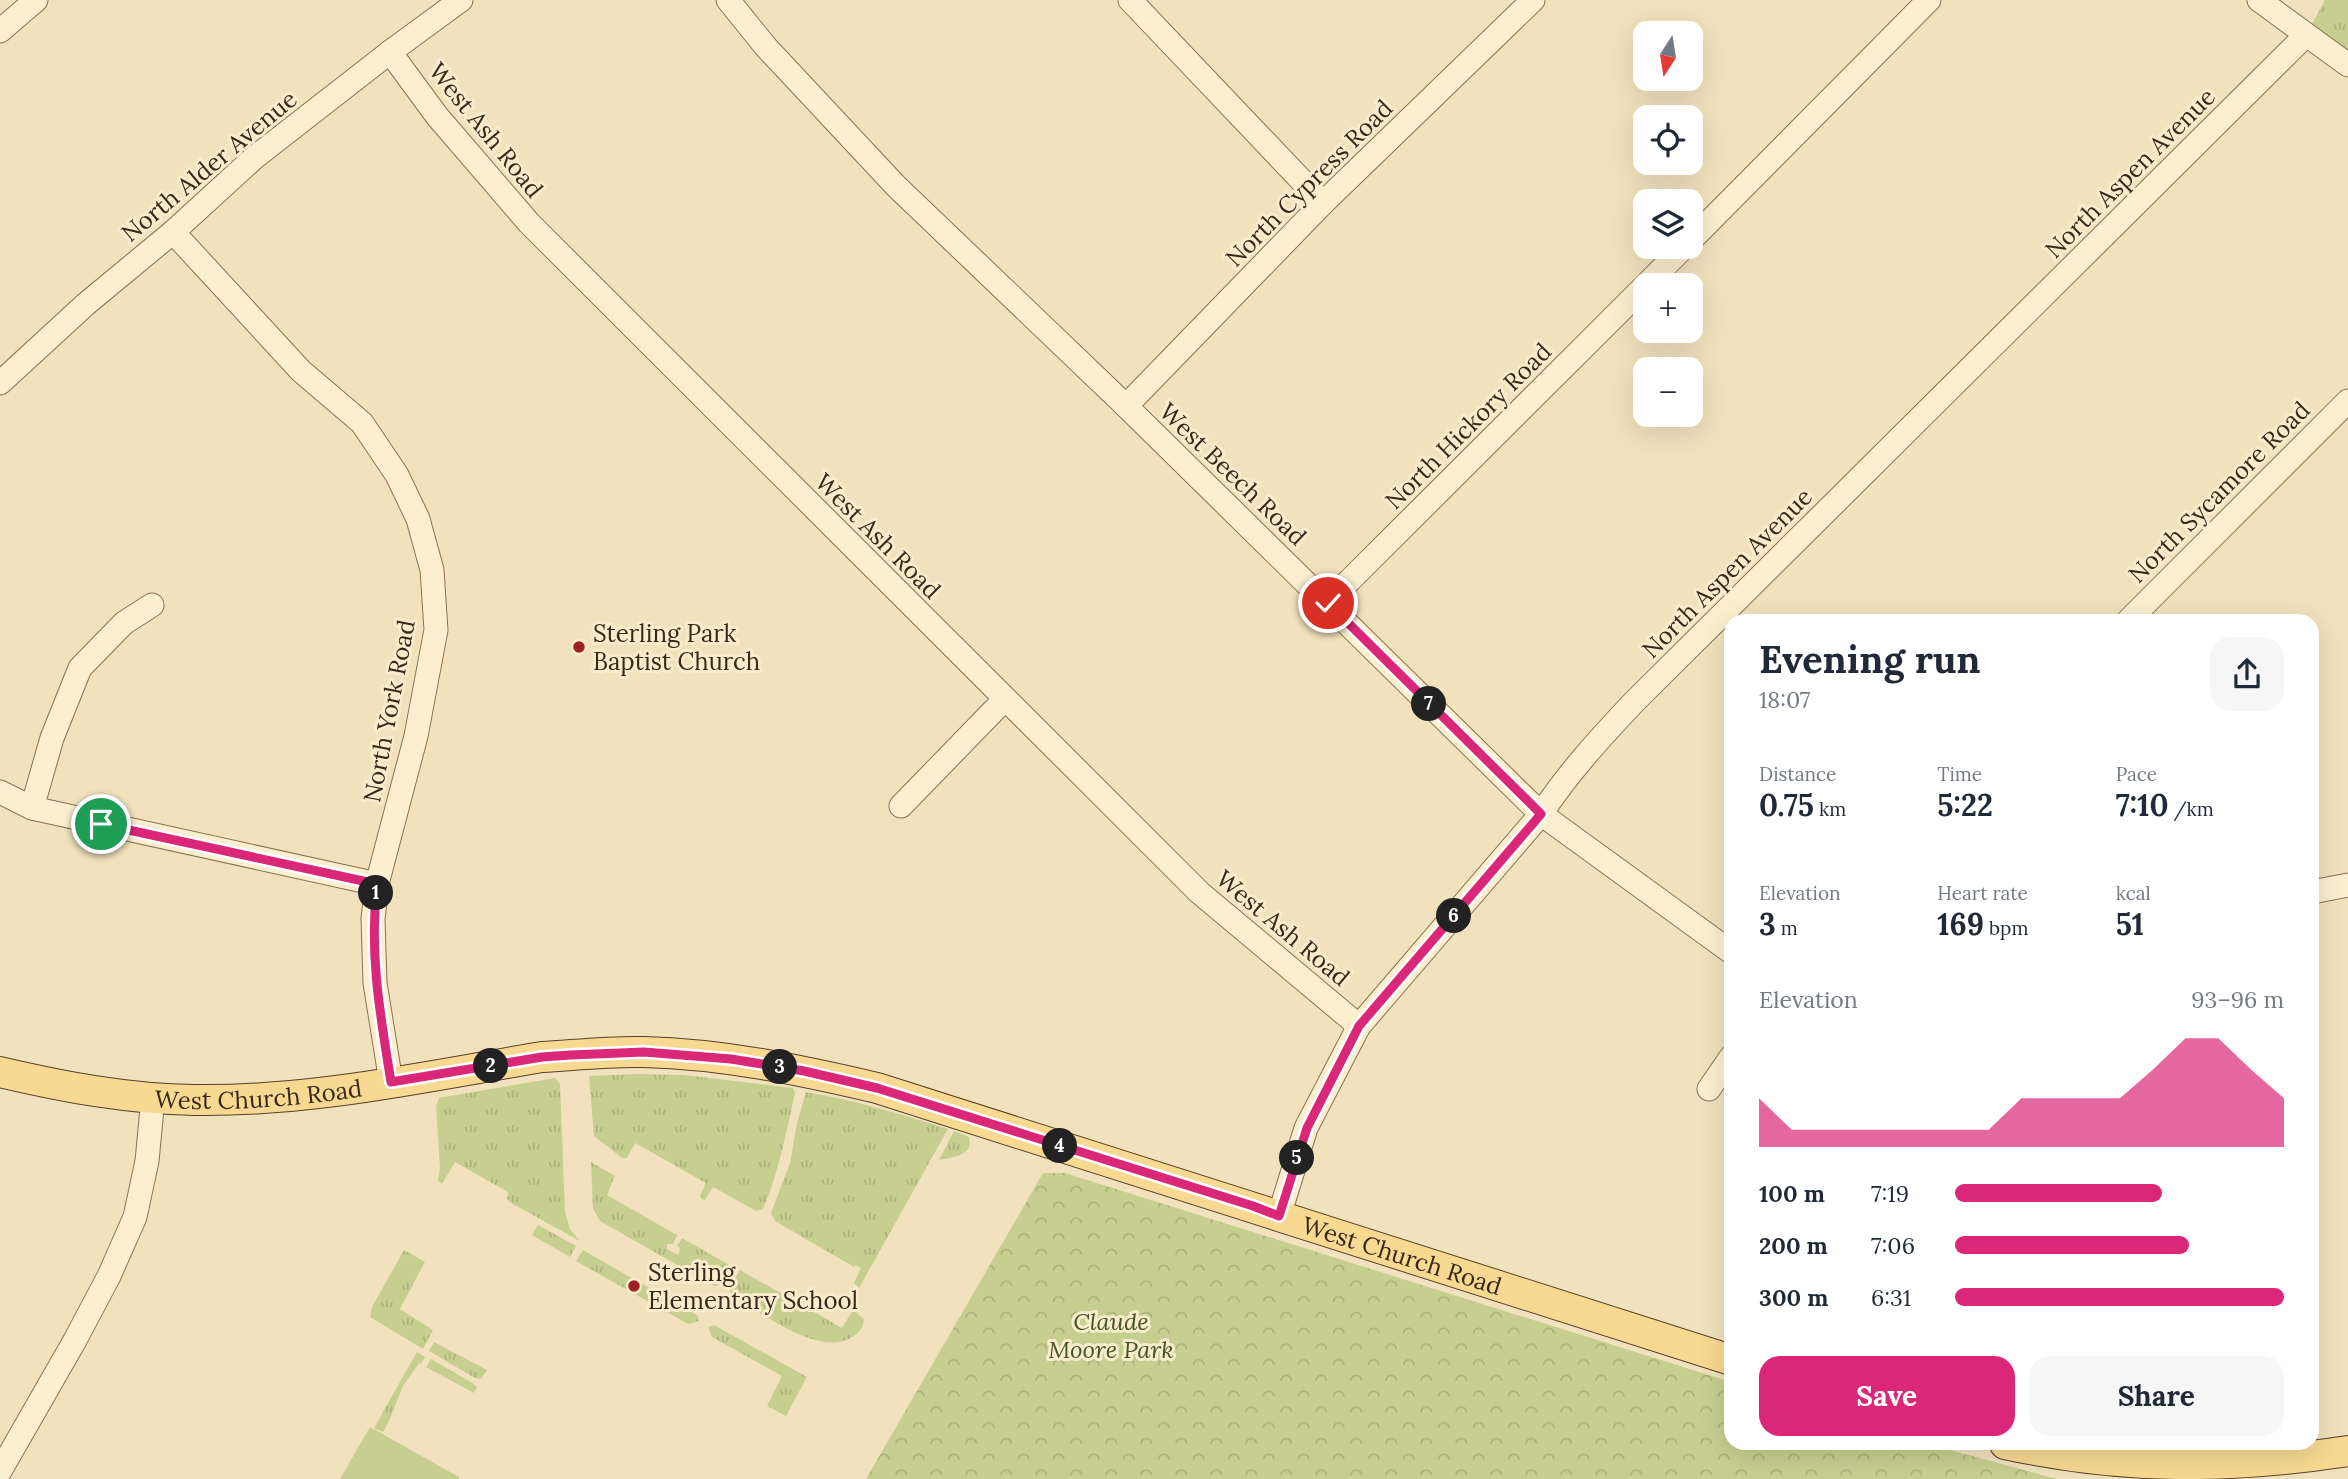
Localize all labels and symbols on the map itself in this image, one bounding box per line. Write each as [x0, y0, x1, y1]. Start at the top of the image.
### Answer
north arrow [1633, 21, 1703, 91]
street label: West Ash Road [422, 56, 550, 204]
street label: North Aspen Avenue [2038, 81, 2222, 265]
street label: North Alder Avenue [115, 84, 303, 248]
street label: North Cypress Road [1219, 93, 1399, 273]
street label: North Hickory Road [1378, 336, 1558, 516]
street label: North Sycamore Road [2122, 395, 2316, 589]
street label: West Beech Road [1153, 396, 1313, 552]
street label: West Ash Road [809, 467, 947, 605]
street label: North Aspen Avenue [1635, 481, 1819, 665]
pin [1298, 573, 1358, 633]
street label: North York Road [356, 617, 422, 805]
place label: Sterling Park Baptist Church [593, 618, 760, 677]
marker: Sterling Park Baptist Church [571, 639, 587, 655]
pin: 7 [1412, 686, 1446, 722]
pin [71, 794, 131, 854]
street label: West Ash Road [1210, 863, 1356, 993]
pin: 1 [358, 876, 394, 910]
pin: 6 [1436, 898, 1472, 934]
pin: 2 [474, 1048, 508, 1084]
pin: 3 [762, 1050, 798, 1084]
street label: West Church Road [154, 1072, 364, 1116]
pin: 4 [1042, 1128, 1078, 1164]
pin: 5 [1280, 1140, 1314, 1176]
street label: West Church Road [1298, 1209, 1506, 1302]
place label: Sterling Elementary School [648, 1257, 858, 1316]
marker: Sterling Elementary School [626, 1278, 642, 1294]
park label: Claude Moore Park [1048, 1306, 1174, 1365]

